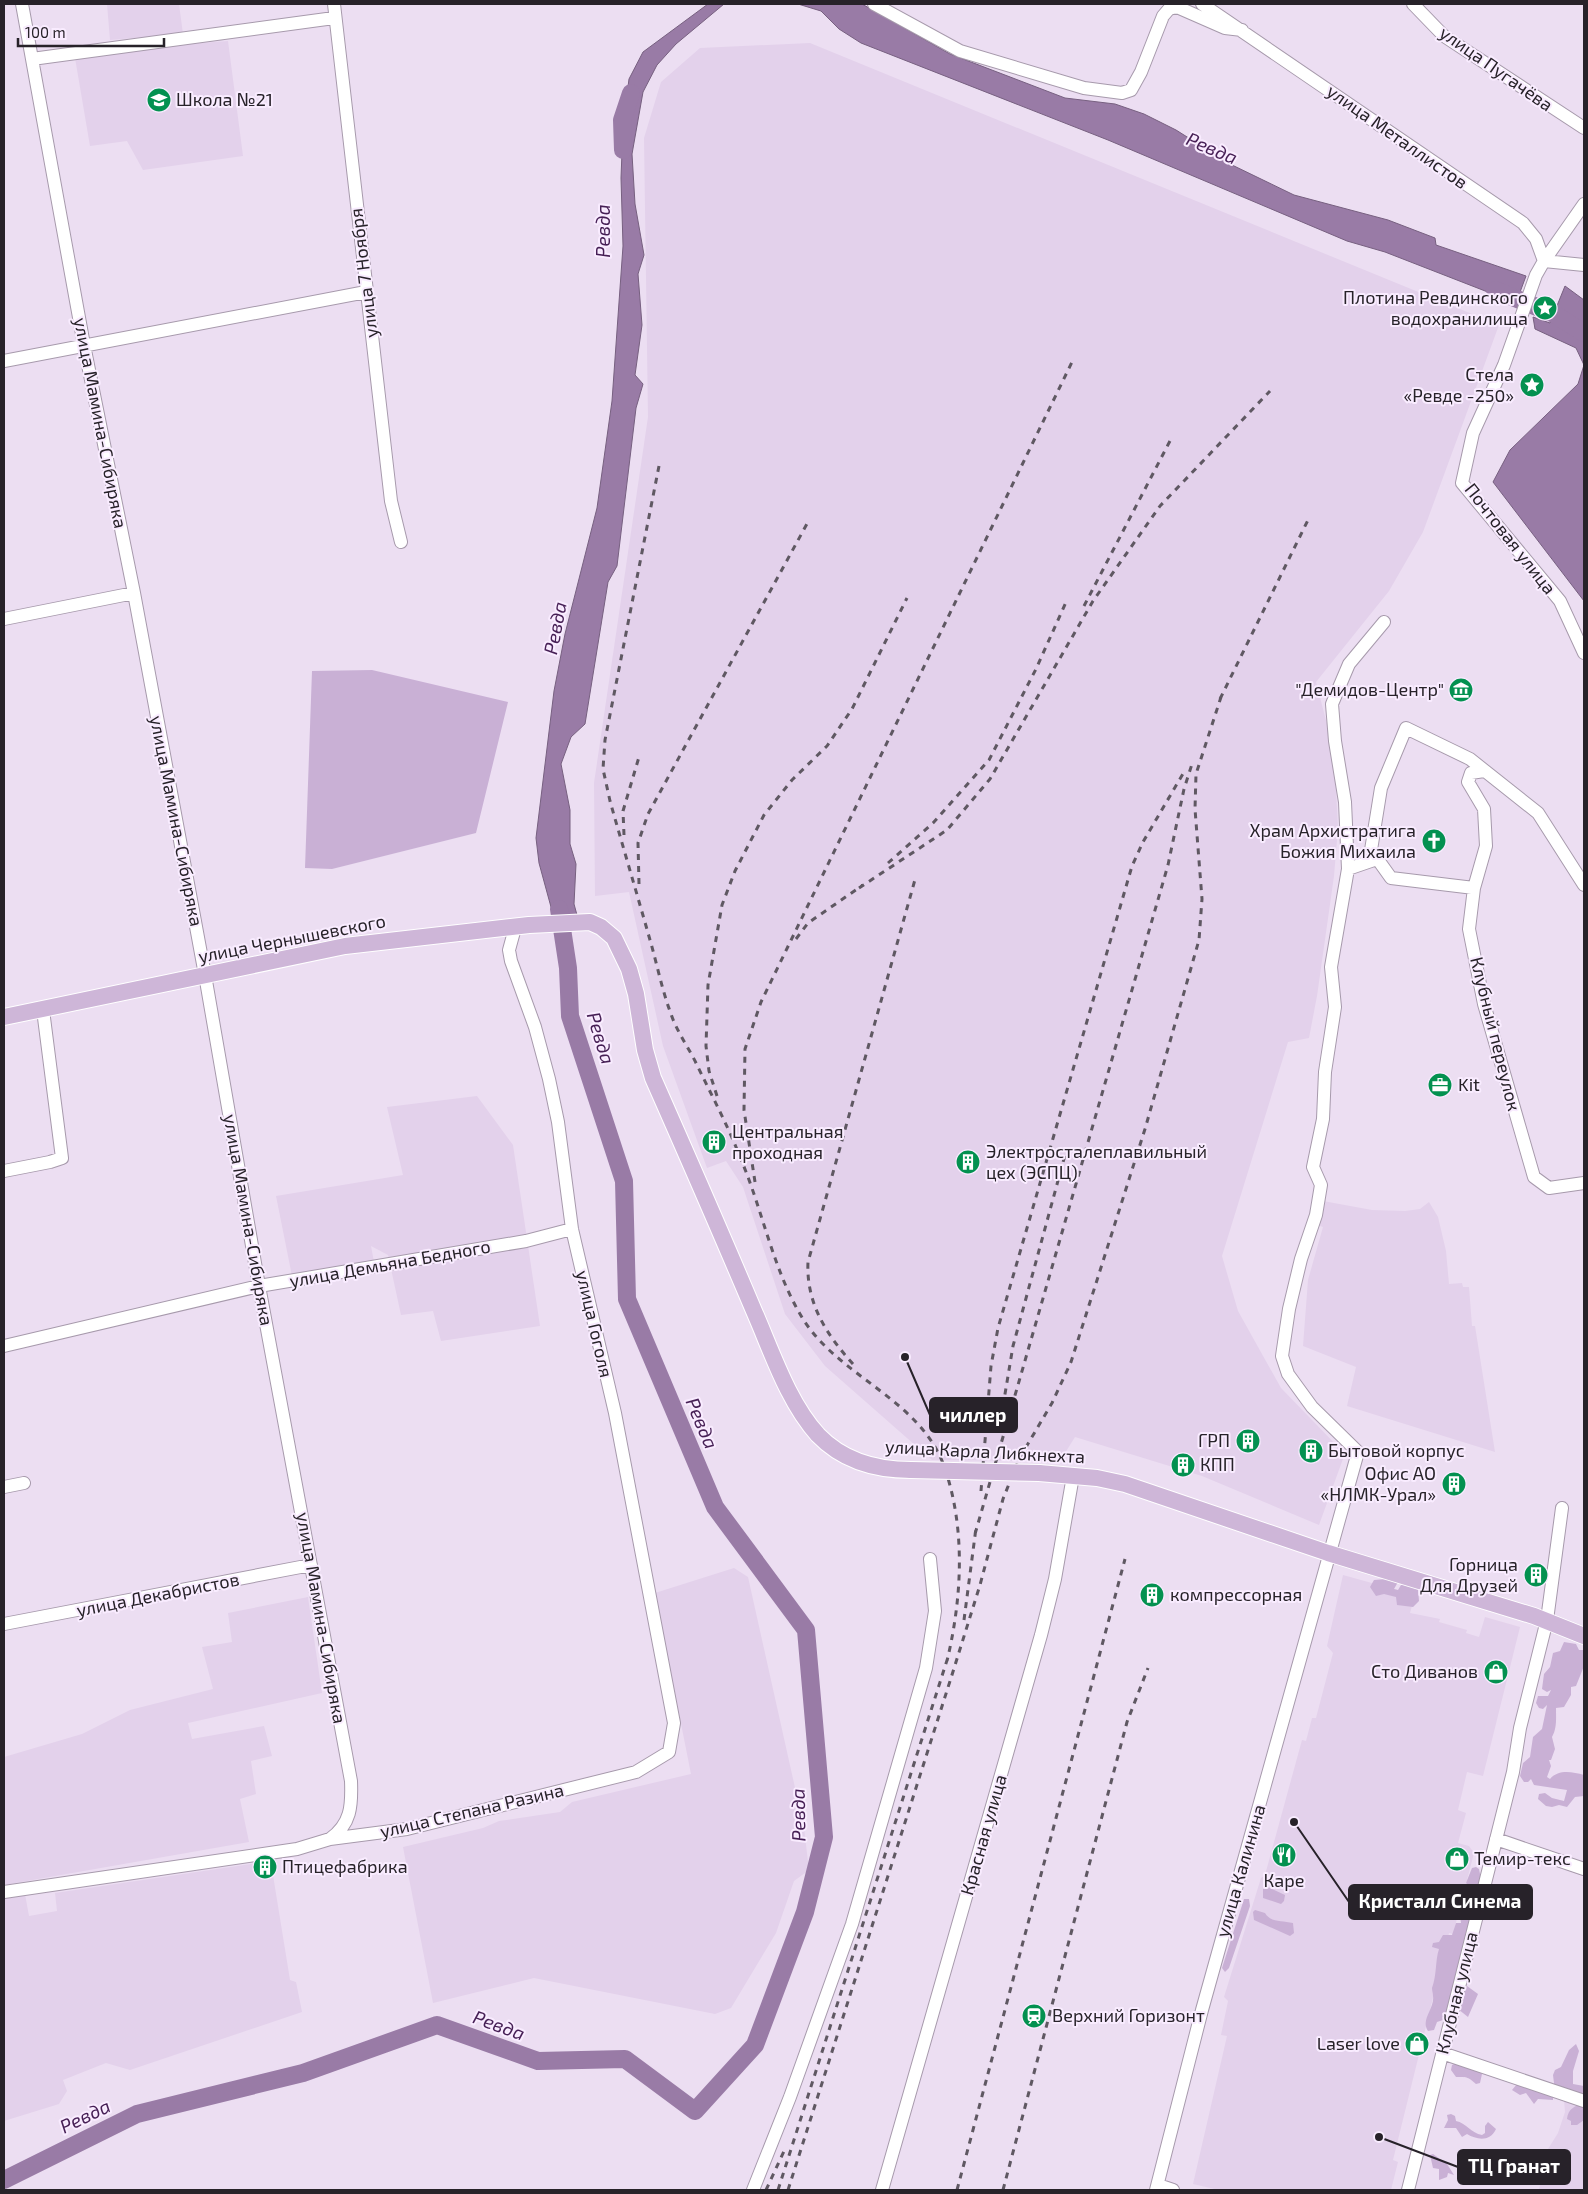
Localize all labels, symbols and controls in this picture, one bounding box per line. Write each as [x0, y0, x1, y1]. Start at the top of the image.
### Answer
scale bar [18, 15, 164, 47]
street label: улица Пугачёва [1436, 21, 1558, 115]
text: 100 m [25, 23, 66, 41]
street label: улица Металлистов [1323, 79, 1472, 193]
school or university icon: Школа №21 [146, 87, 172, 113]
place label: Школа №21 [176, 88, 273, 110]
water label: Ревда [1183, 127, 1241, 169]
water label: Ревда [591, 204, 614, 258]
street label: улица 7 Ноября [344, 207, 382, 339]
place label: Плотина Ревдинского водохранилища [1343, 286, 1528, 329]
place icon: Плотина Ревдинского водохранилища [1532, 295, 1558, 321]
street label: улица Мамина-Сибиряка [70, 316, 132, 530]
place label: Стела «Ревде -250» [1403, 363, 1514, 406]
place icon: Стела «Ревде -250» [1519, 372, 1545, 398]
street label: Почтовая улица [1461, 478, 1561, 598]
water label: Ревда [538, 600, 571, 656]
museum icon: "Демидов-Центр" [1448, 677, 1474, 703]
place label: "Демидов-Центр" [1295, 678, 1444, 700]
street label: улица Мамина-Сибиряка [146, 714, 208, 928]
place label: Храм Архистратига Божия Михаила [1250, 819, 1416, 862]
church icon: Храм Архистратига Божия Михаила [1421, 828, 1447, 854]
street label: улица Чернышевского [196, 909, 387, 967]
street label: Клубный переулок [1466, 954, 1526, 1113]
water label: Ревда [583, 1009, 620, 1067]
office icon: Kit [1427, 1072, 1453, 1098]
place label: Kit [1458, 1073, 1480, 1095]
street label: улица Мамина-Сибиряка [220, 1112, 278, 1327]
place label: Центральная проходная [732, 1120, 843, 1163]
building icon: Центральная проходная [701, 1129, 727, 1155]
place label: Электросталеплавильный цех (ЭСПЦ) [986, 1140, 1207, 1183]
building icon: Электросталеплавильный цех (ЭСПЦ) [955, 1149, 981, 1175]
street label: улица Демьяна Бедного [288, 1235, 492, 1292]
street label: улица Гоголя [572, 1268, 618, 1379]
water label: Ревда [681, 1394, 723, 1452]
callout: чиллер [930, 1398, 1017, 1432]
text: чиллер [939, 1403, 1007, 1426]
building icon: ГРП [1235, 1428, 1261, 1454]
place label: ГРП [1198, 1429, 1230, 1451]
street label: улица Карла Либкнехта [885, 1435, 1086, 1467]
building icon: Бытовой корпус [1298, 1438, 1324, 1464]
place label: Бытовой корпус [1328, 1439, 1465, 1461]
building icon: КПП [1170, 1452, 1196, 1478]
place label: КПП [1200, 1453, 1235, 1475]
place label: Офис АО «НЛМК-Урал» [1321, 1462, 1436, 1505]
building icon: Офис АО «НЛМК-Урал» [1441, 1471, 1467, 1497]
street label: улица Мамина-Сибиряка [293, 1510, 351, 1725]
place label: Горница Для Друзей [1420, 1553, 1518, 1596]
building icon: Горница Для Друзей [1523, 1562, 1549, 1588]
street label: улица Декабристов [75, 1567, 241, 1621]
building icon: компрессорная [1139, 1582, 1165, 1608]
place label: компрессорная [1170, 1583, 1302, 1605]
shop icon: Сто Диванов [1483, 1659, 1509, 1685]
place label: Сто Диванов [1371, 1660, 1478, 1682]
street label: Красная улица [955, 1772, 1011, 1898]
street label: улица Степана Разина [378, 1778, 566, 1842]
water label: Ревда [786, 1788, 809, 1842]
street label: улица Калинина [1211, 1802, 1270, 1940]
restaurant icon: Каре [1271, 1842, 1297, 1868]
shop icon: Темир-текс [1444, 1846, 1470, 1872]
place label: Темир-текс [1474, 1847, 1571, 1869]
building icon: Птицефабрика [252, 1854, 278, 1880]
place label: Птицефабрика [282, 1855, 408, 1877]
place label: Каре [1264, 1869, 1304, 1891]
callout: Кристалл Синема [1349, 1885, 1532, 1919]
text: Кристалл Синема [1359, 1889, 1521, 1912]
street label: Клубная улица [1430, 1929, 1482, 2056]
station icon: Верхний Горизонт [1021, 2003, 1047, 2029]
place label: Верхний Горизонт [1052, 2004, 1205, 2026]
water label: Ревда [470, 2005, 528, 2044]
shop icon: Laser love [1404, 2031, 1430, 2057]
place label: Laser love [1317, 2032, 1400, 2054]
water label: Ревда [56, 2094, 114, 2138]
callout: ТЦ Гранат [1458, 2150, 1570, 2184]
text: ТЦ Гранат [1468, 2154, 1560, 2177]

